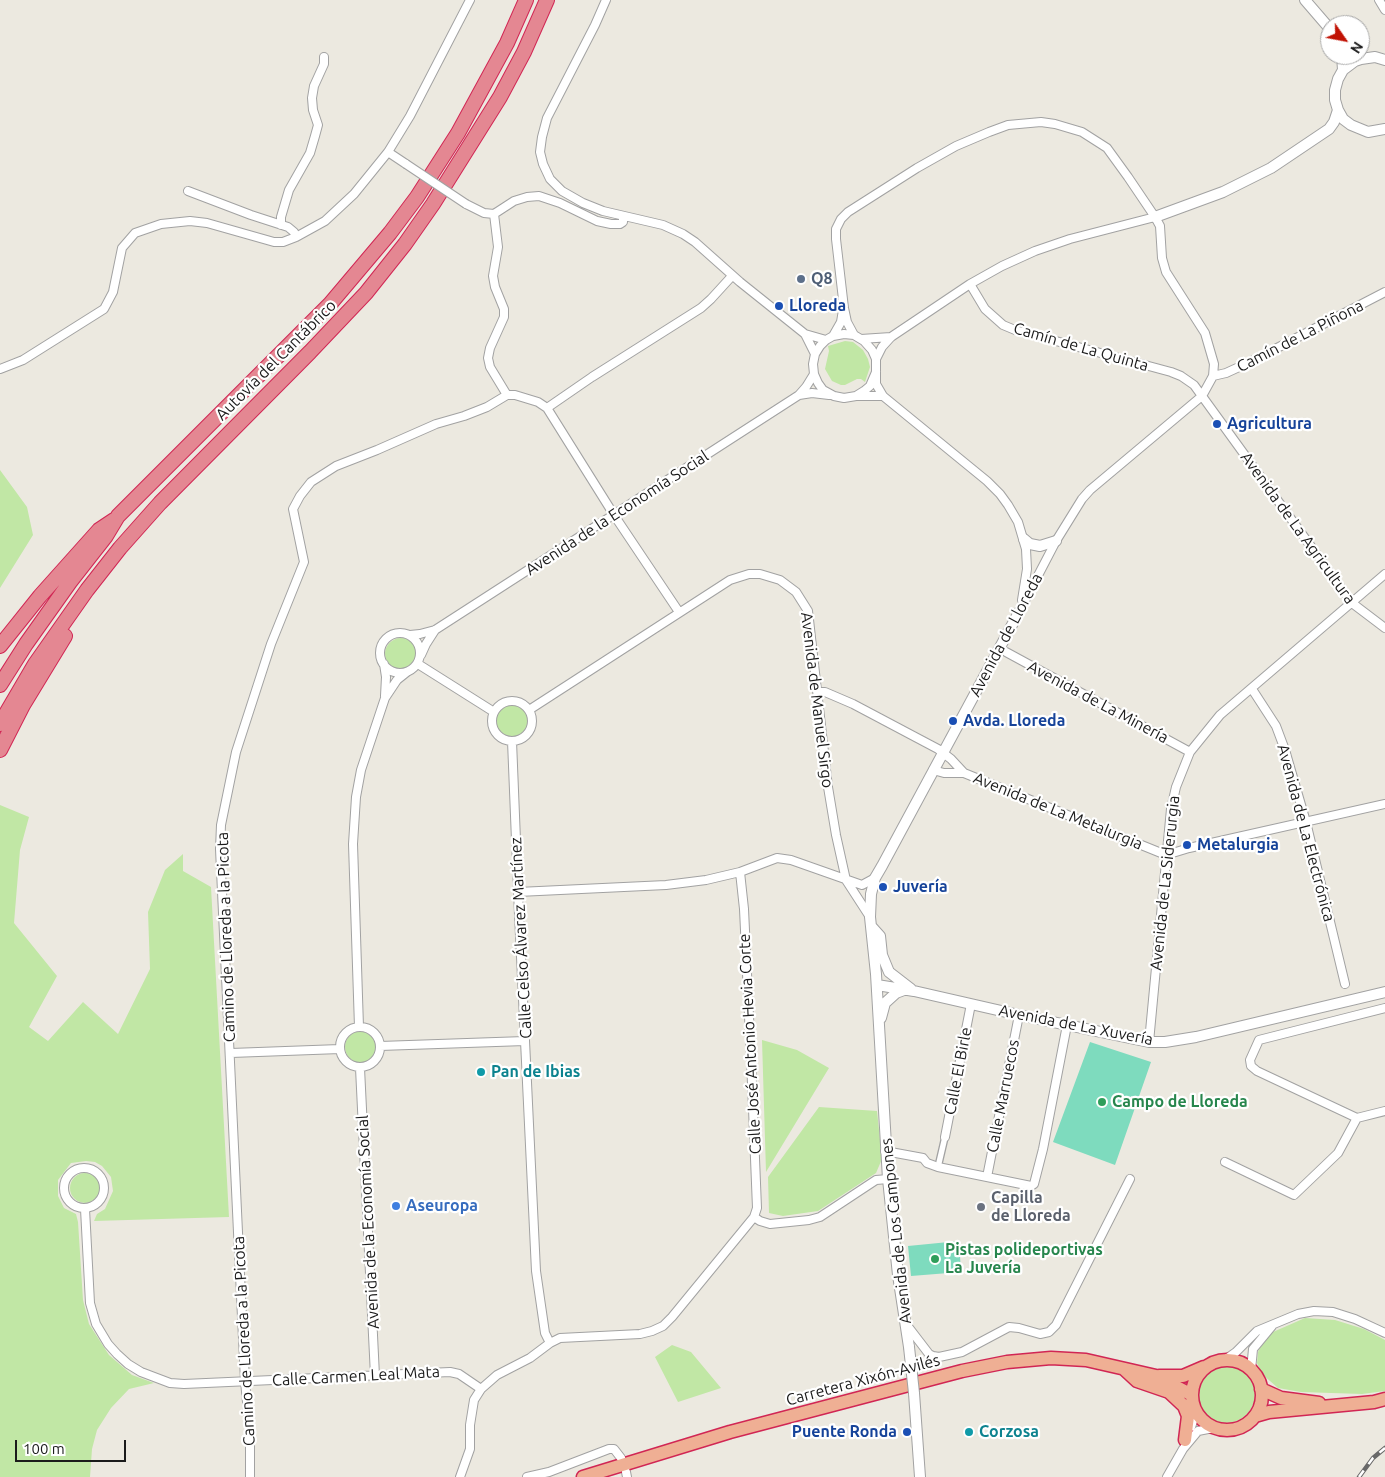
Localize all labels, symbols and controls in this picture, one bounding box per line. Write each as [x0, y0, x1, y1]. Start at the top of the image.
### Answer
north arrow [1320, 15, 1370, 65]
text: N [1347, 39, 1366, 56]
place label: Q8 [811, 269, 833, 289]
marker: Q8 [795, 273, 807, 285]
street label: Autovía del Cantábrico [212, 296, 340, 424]
place label: Lloreda [789, 296, 846, 316]
street label: Camín de La Piñona [1233, 296, 1367, 376]
marker: Lloreda [773, 300, 785, 312]
street label: Camín de La Quinta [1011, 319, 1151, 375]
place label: Agricultura [1227, 414, 1312, 434]
marker: Agricultura [1211, 418, 1223, 430]
street label: Avenida de la Economía Social [522, 447, 712, 579]
street label: Avenida de La Agricultura [1236, 448, 1360, 608]
street label: Avenida de Lloreda [965, 570, 1047, 700]
street label: Avenida de Manuel Sirgo [797, 611, 837, 789]
street label: Avenida de La Minería [1024, 657, 1172, 747]
place label: Avda. Lloreda [963, 711, 1065, 731]
marker: Avda. Lloreda [947, 715, 959, 727]
street label: Avenida de La Electrónica [1273, 742, 1339, 924]
street label: Avenida de La Metalurgia [971, 768, 1145, 854]
street label: Avenida de La Siderurgia [1146, 794, 1184, 972]
street label: Camino de Lloreda a la Picota [213, 832, 239, 1042]
place label: Metalurgia [1197, 835, 1279, 855]
street label: Calle Celso Álvarez Martínez [506, 837, 536, 1039]
marker: Metalurgia [1181, 839, 1193, 851]
place label: Juvería [893, 877, 948, 897]
marker: Juvería [877, 881, 889, 893]
street label: Calle José Antonio Hevia Corte [735, 933, 765, 1155]
street label: Avenida de La Xuvería [997, 1001, 1155, 1049]
street label: Calle El Birle [940, 1026, 976, 1116]
street label: Calle Marruecos [983, 1038, 1023, 1154]
place label: Pan de Ibias [491, 1062, 580, 1082]
marker: Pan de Ibias [475, 1066, 487, 1078]
place label: Campo de Lloreda [1112, 1092, 1248, 1112]
marker: Campo de Lloreda [1096, 1096, 1108, 1108]
street label: Avenida de la Economía Social [353, 1114, 383, 1330]
street label: Avenida de Los Campones [877, 1137, 915, 1325]
place label: Capilla de Lloreda [991, 1188, 1071, 1226]
place label: Aseuropa [406, 1196, 478, 1216]
marker: Aseuropa [390, 1200, 402, 1212]
marker: Capilla de Lloreda [975, 1201, 987, 1213]
street label: Camino de Lloreda a la Picota [229, 1236, 259, 1446]
place label: Pistas polideportivas La Juvería [945, 1240, 1103, 1278]
marker: Pistas polideportivas La Juvería [929, 1253, 941, 1265]
street label: Carretera Xixón-Avilés [784, 1350, 942, 1410]
street label: Calle Carmen Leal Mata [272, 1362, 440, 1390]
place label: Puente Ronda [792, 1422, 897, 1442]
place label: Corzosa [979, 1422, 1039, 1442]
marker: Puente Ronda [901, 1426, 913, 1438]
marker: Corzosa [963, 1426, 975, 1438]
scale bar [18, 1430, 129, 1462]
text: 100 m [23, 1440, 65, 1457]

